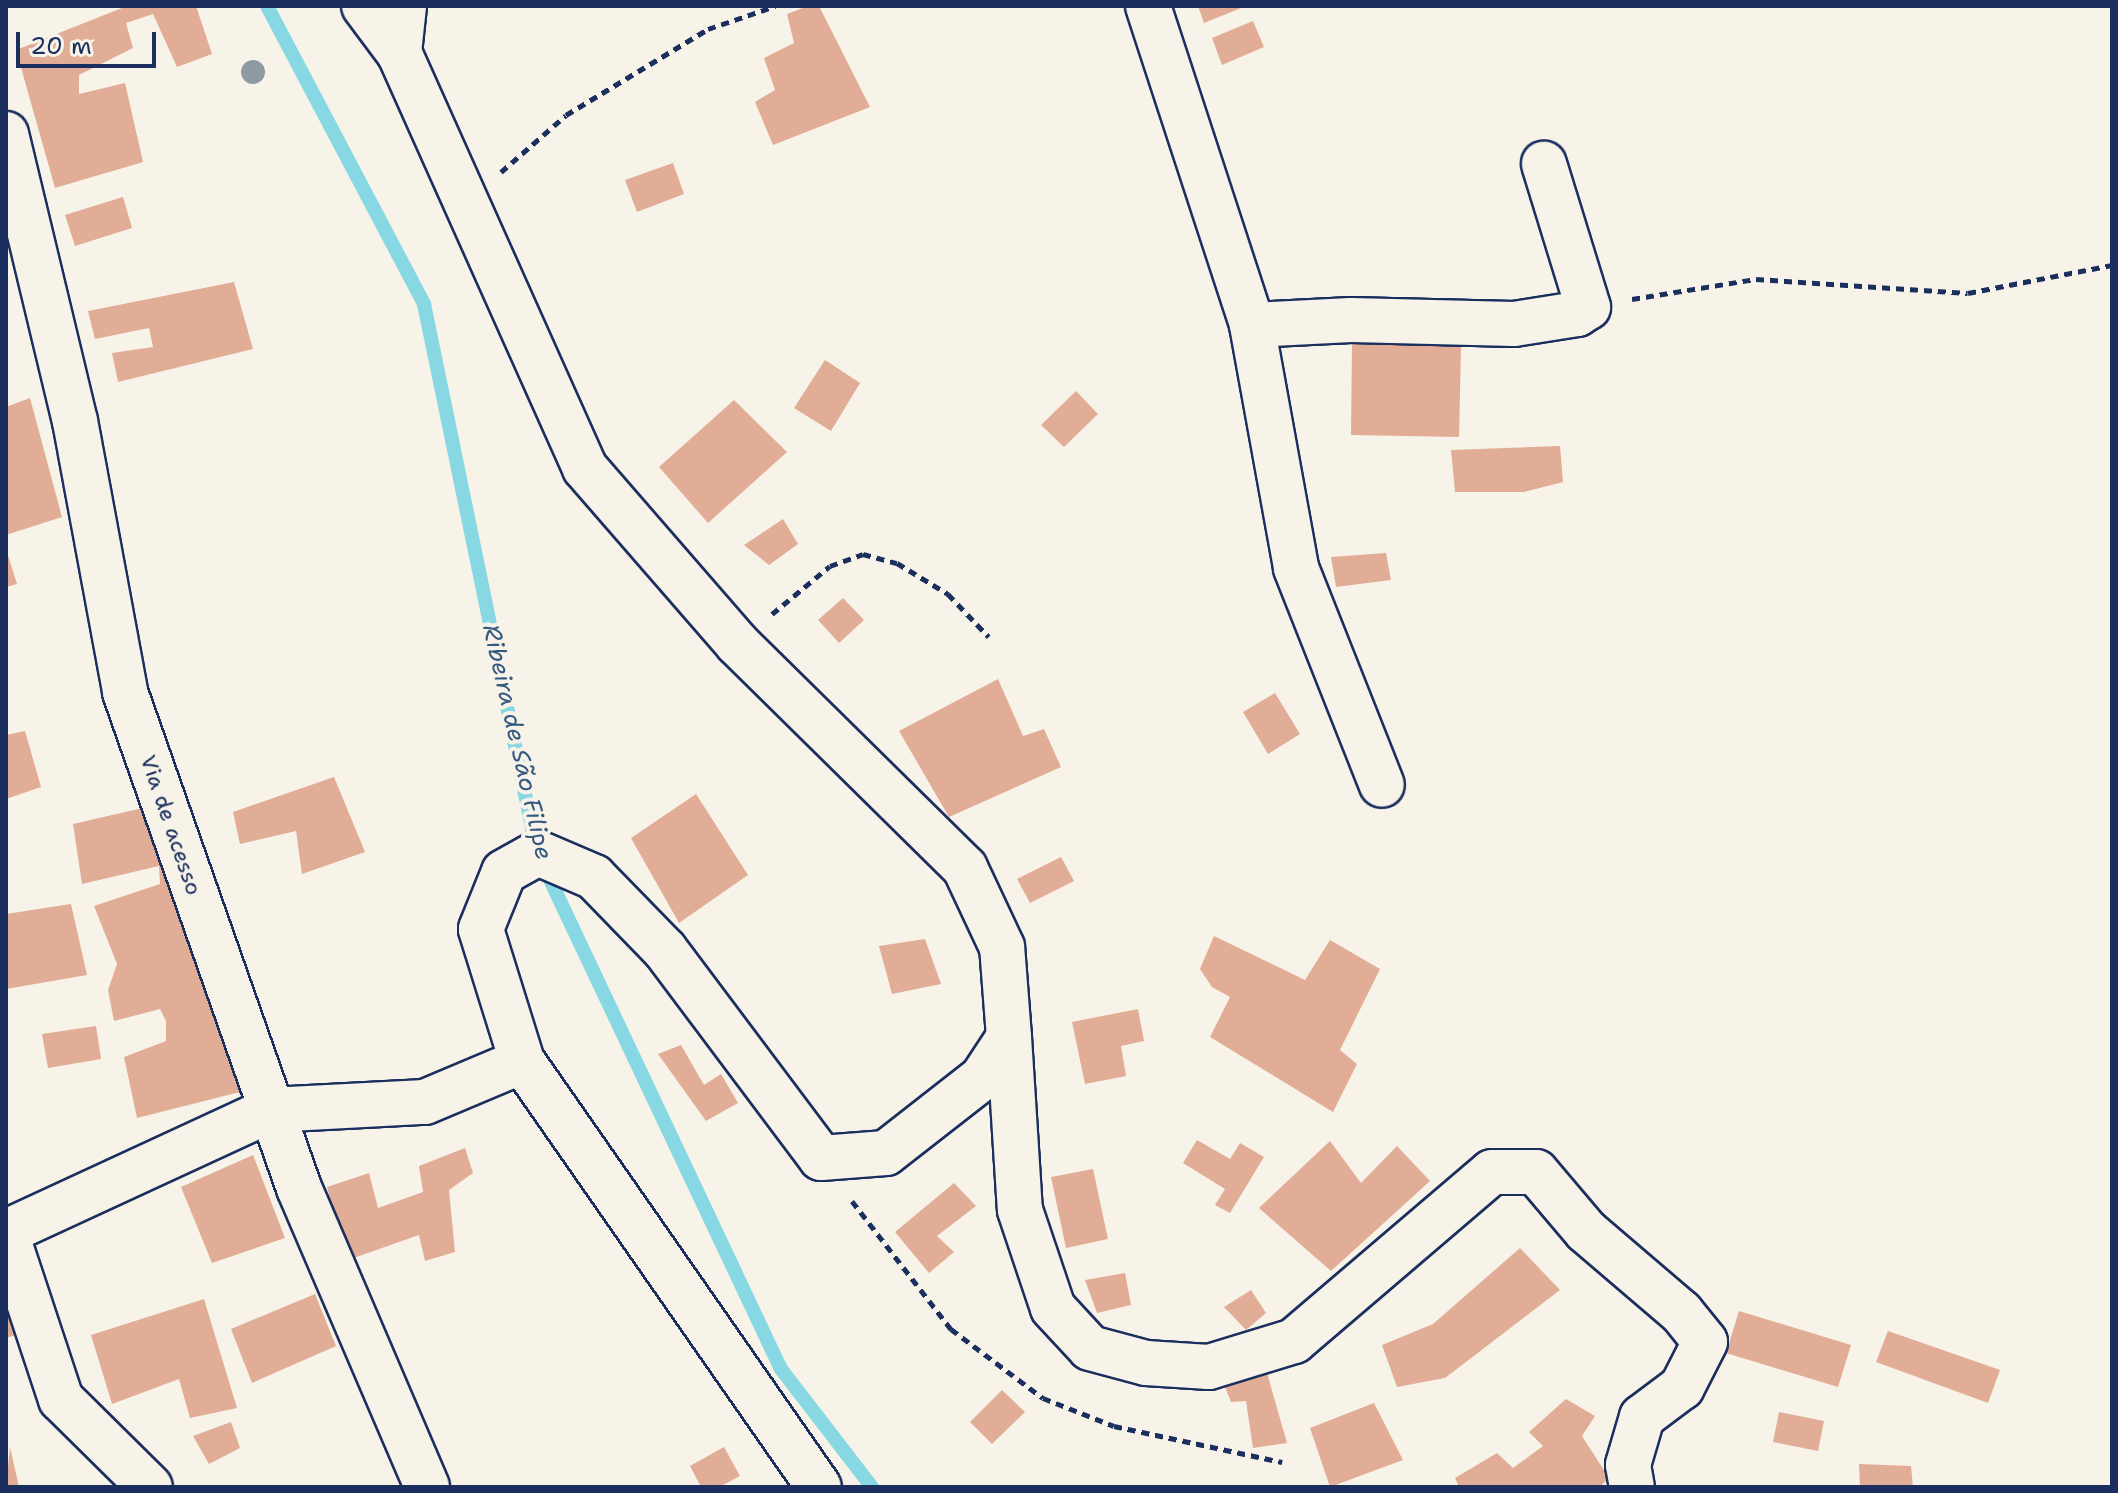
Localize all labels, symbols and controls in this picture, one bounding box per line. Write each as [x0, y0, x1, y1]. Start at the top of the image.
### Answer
scale bar [20, 16, 160, 66]
text: 20 m [30, 30, 92, 62]
water label: Ribeira de São Filipe [476, 622, 558, 862]
street label: Via de acesso [135, 752, 207, 898]

